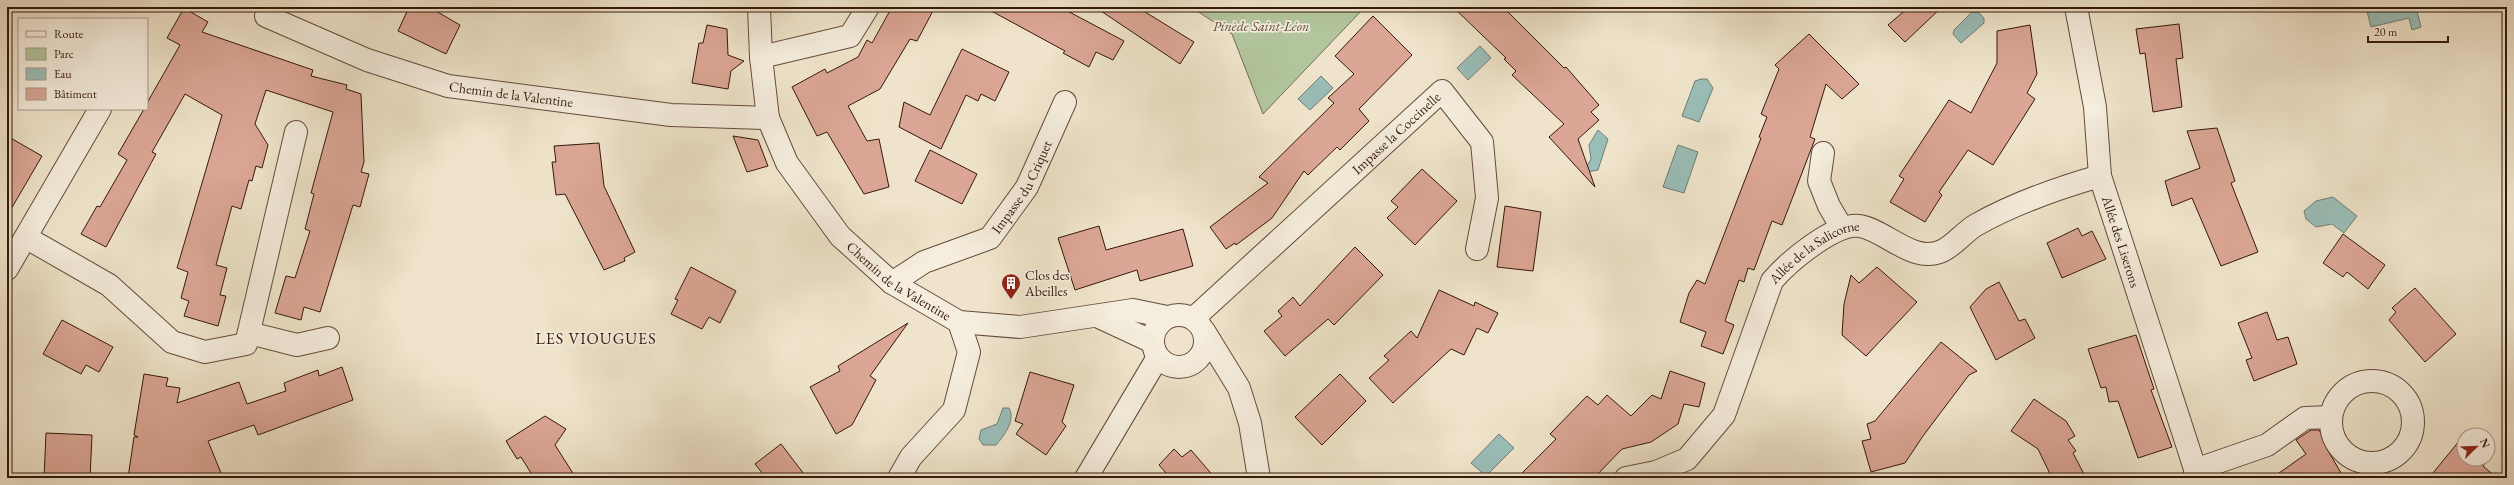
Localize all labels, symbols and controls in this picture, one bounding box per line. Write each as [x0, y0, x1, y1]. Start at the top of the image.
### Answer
park label: Pinède Saint-Léon [1213, 17, 1309, 35]
legend [18, 18, 148, 110]
scale bar [2368, 18, 2448, 44]
text: 20 m [2374, 24, 2398, 40]
text: Route [54, 26, 84, 42]
text: Parc [54, 46, 74, 62]
text: Eau [54, 66, 72, 82]
street label: Chemin de la Valentine [448, 77, 575, 111]
text: Bâtiment [54, 86, 97, 102]
street label: Impasse la Coccinelle [1348, 88, 1445, 178]
street label: Impasse du Criquet [987, 137, 1056, 237]
street label: Allée des Liserons [2098, 193, 2145, 290]
street label: Allée de la Salicorne [1764, 217, 1860, 288]
street label: Chemin de la Valentine [843, 237, 955, 325]
place label: Clos des Abeilles [1024, 266, 1070, 300]
building icon: Clos des Abeilles [1000, 272, 1022, 300]
district label: LES VIOUGUES [535, 328, 657, 349]
north arrow [2456, 427, 2496, 467]
text: N [2477, 436, 2493, 450]

